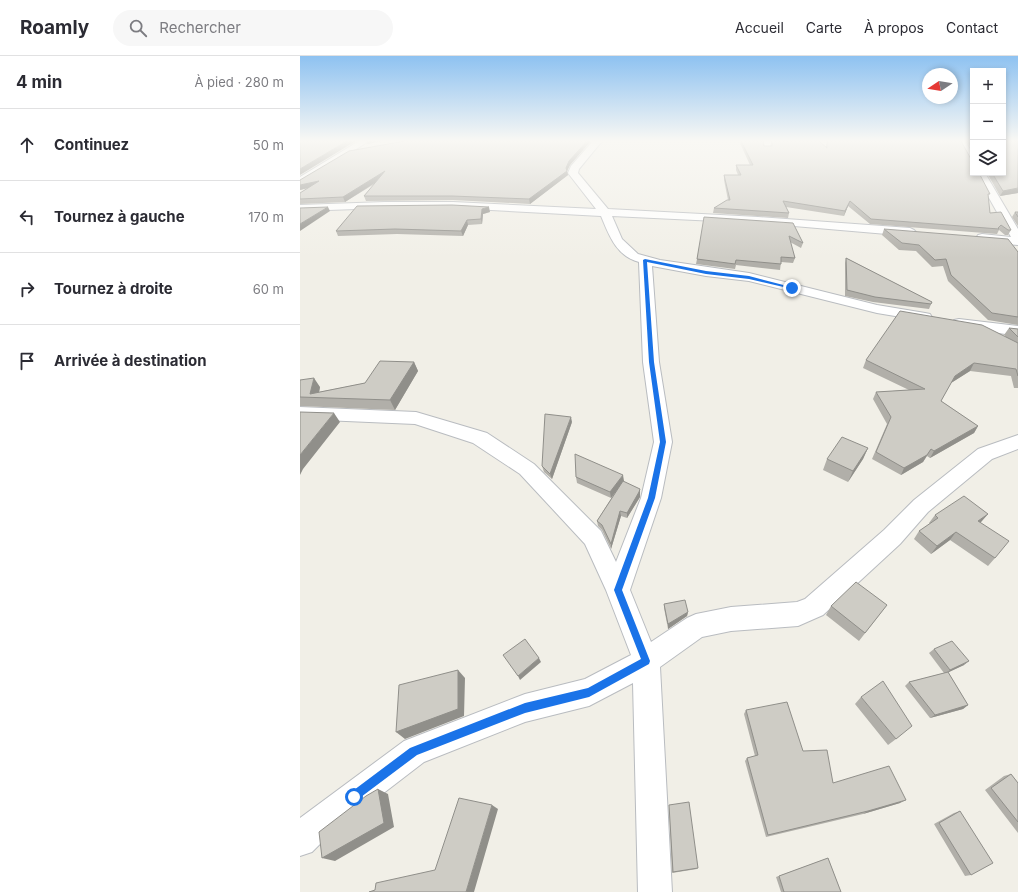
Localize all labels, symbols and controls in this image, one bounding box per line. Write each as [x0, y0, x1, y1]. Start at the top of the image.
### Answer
search box [113, 10, 393, 46]
text: Roamly [20, 16, 89, 39]
icon: search [127, 17, 149, 39]
text: Rechercher [159, 18, 241, 37]
text: Accueil [735, 19, 784, 36]
text: Carte [806, 19, 842, 36]
text: À propos [864, 19, 924, 36]
text: Contact [946, 19, 998, 36]
north arrow [922, 68, 958, 104]
map controls [970, 68, 1006, 176]
button: + [970, 68, 1006, 104]
text: 4 min [16, 72, 62, 92]
text: À pied · 280 m [194, 74, 284, 90]
button: − [970, 104, 1006, 140]
icon: ahead [16, 134, 38, 156]
text: Continuez [54, 135, 129, 154]
text: 50 m [253, 137, 284, 153]
button: layers [970, 140, 1006, 176]
icon: left [16, 206, 38, 228]
text: Tournez à gauche [54, 207, 185, 226]
text: 170 m [248, 209, 284, 225]
icon: right [16, 278, 38, 300]
text: Tournez à droite [54, 279, 173, 298]
route end [783, 279, 801, 297]
text: 60 m [253, 281, 284, 297]
icon: arrive [16, 350, 38, 372]
text: Arrivée à destination [54, 351, 207, 370]
route start [345, 788, 363, 806]

